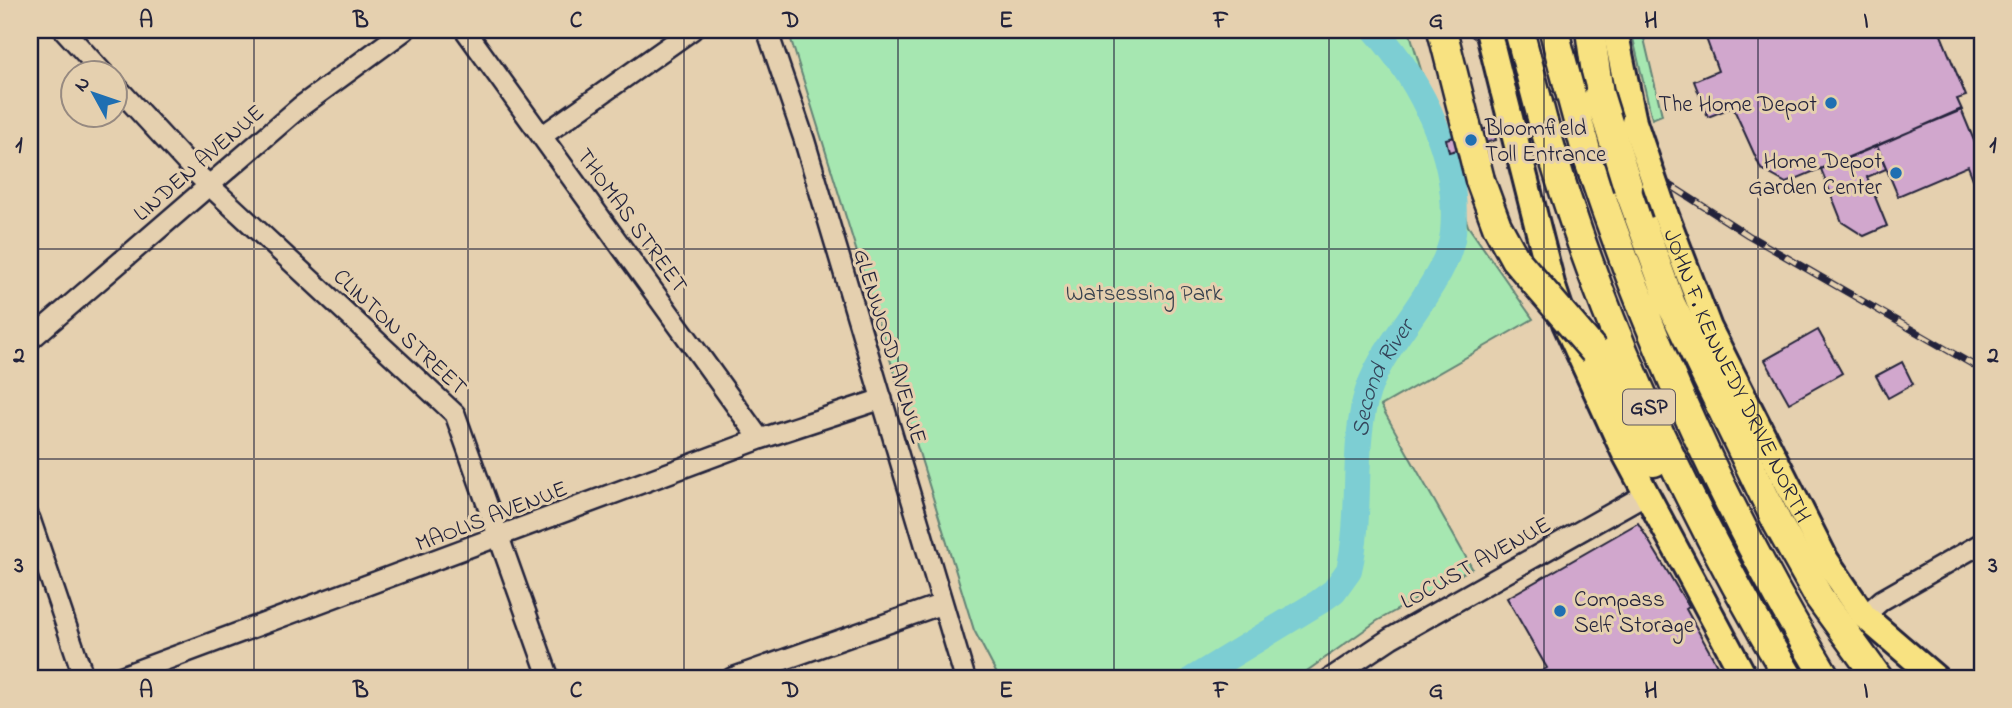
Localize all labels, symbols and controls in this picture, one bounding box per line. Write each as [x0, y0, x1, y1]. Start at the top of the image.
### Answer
text: A [139, 5, 153, 38]
text: B [352, 5, 369, 38]
text: C [570, 5, 583, 38]
text: D [782, 5, 799, 38]
text: E [999, 5, 1013, 38]
text: F [1213, 5, 1229, 38]
text: G [1429, 5, 1443, 38]
text: H [1644, 5, 1658, 38]
text: I [1863, 5, 1869, 38]
north arrow [60, 60, 130, 130]
text: N [68, 71, 97, 98]
place label: The Home Depot [1658, 89, 1817, 122]
marker: The Home Depot [1823, 95, 1839, 111]
street label: LINDEN AVENUE [127, 97, 273, 230]
place label: Bloomfield Toll Entrance [1484, 113, 1607, 172]
text: 1 [15, 130, 23, 163]
text: 1 [1989, 130, 1997, 163]
marker: Bloomfield Toll Entrance [1463, 132, 1479, 148]
street label: THOMAS STREET [567, 142, 695, 301]
place label: Home Depot Garden Center [1748, 146, 1883, 205]
marker: Home Depot Garden Center [1888, 165, 1904, 181]
street label: JOHN F. KENNEDY DRIVE NORTH [1654, 224, 1818, 529]
street label: GLENWOOD AVENUE [843, 245, 934, 449]
street label: CLINTON STREET [325, 262, 474, 404]
park label: Watsessing Park [1066, 278, 1223, 312]
water label: Second River [1344, 311, 1425, 439]
text: 2 [12, 340, 25, 373]
text: 2 [1986, 340, 1999, 373]
road number: GSP [1623, 390, 1675, 424]
street label: MAOLIS AVENUE [411, 473, 573, 562]
street label: LOCUST AVENUE [1395, 509, 1557, 619]
text: 3 [13, 550, 24, 583]
text: 3 [1987, 550, 1998, 583]
place label: Compass Self Storage [1574, 584, 1695, 644]
marker: Compass Self Storage [1552, 603, 1568, 619]
text: A [139, 675, 153, 708]
text: B [352, 675, 369, 708]
text: C [570, 675, 583, 708]
text: D [782, 675, 799, 708]
text: E [999, 675, 1013, 708]
text: F [1213, 675, 1229, 708]
text: G [1429, 675, 1443, 708]
text: H [1644, 675, 1658, 708]
text: I [1863, 675, 1869, 708]

